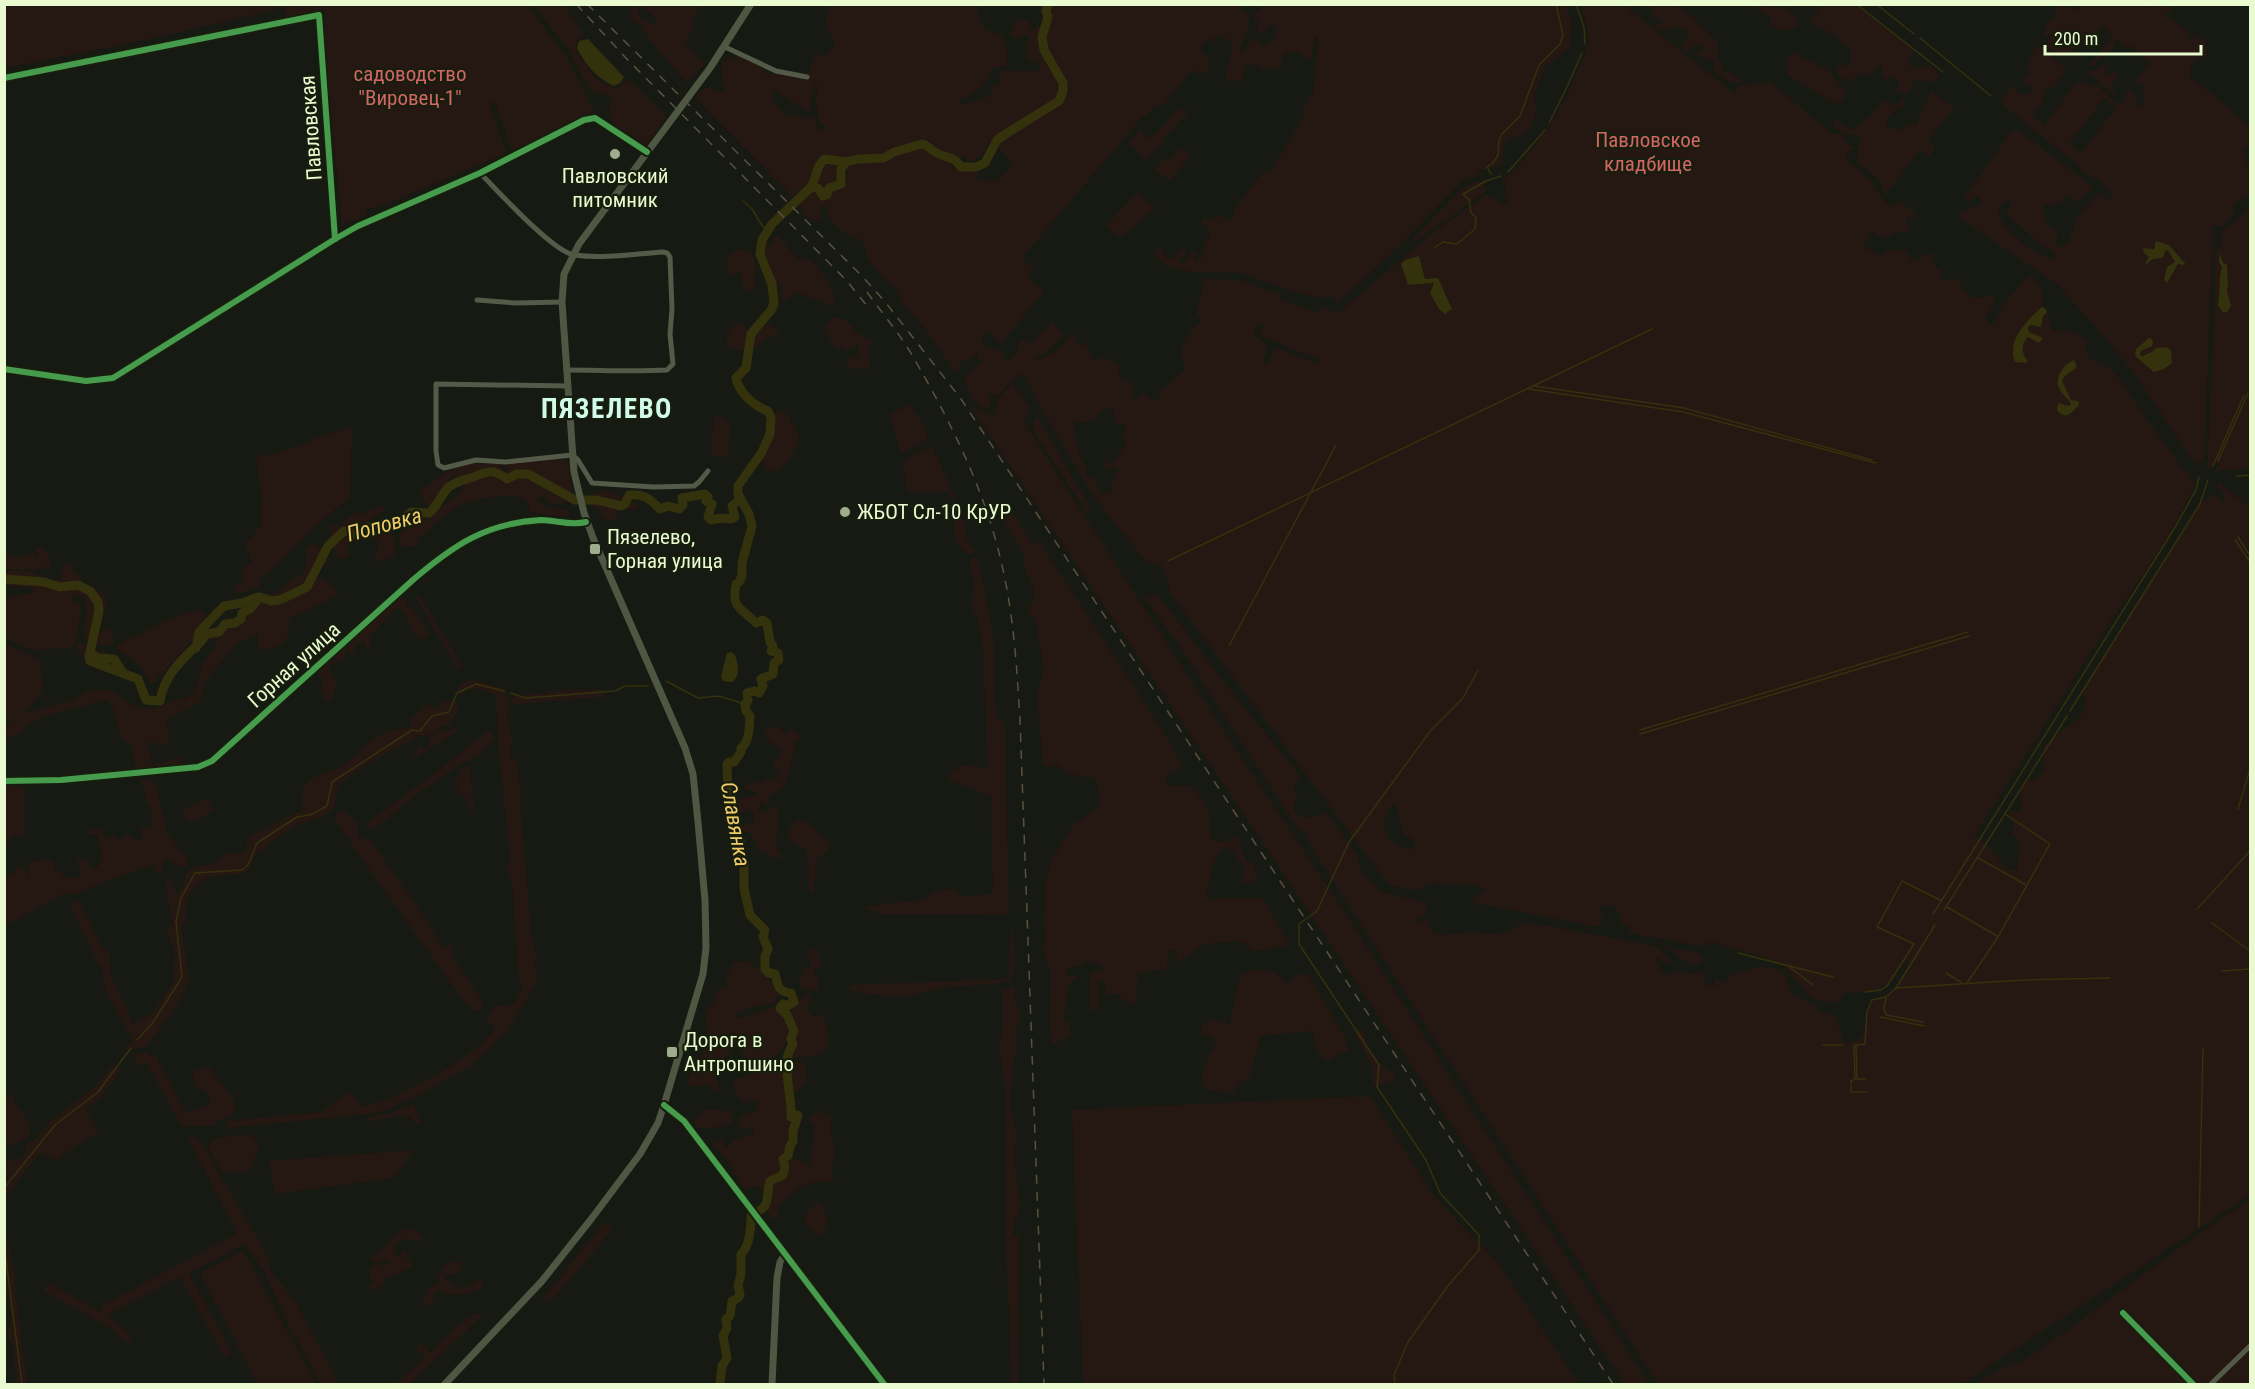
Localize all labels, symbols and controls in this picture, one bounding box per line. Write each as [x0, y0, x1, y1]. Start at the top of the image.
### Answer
scale bar [2045, 18, 2201, 56]
text: 200 m [2054, 28, 2098, 49]
park label: садоводство "Вировец-1" [354, 62, 466, 110]
street label: Павловская [295, 75, 327, 181]
park label: Павловское кладбище [1595, 128, 1701, 176]
marker: Павловский питомник [608, 147, 622, 161]
place label: Павловский питомник [562, 164, 668, 212]
district label: ПЯЗЕЛЕВО [541, 393, 673, 425]
place label: ЖБОТ Сл-10 КрУР [857, 500, 1011, 524]
water label: Поповка [344, 502, 424, 546]
marker: ЖБОТ Сл-10 КрУР [838, 505, 852, 519]
place label: Пязелево, Горная улица [607, 525, 723, 573]
marker: Пязелево, Горная улица [588, 542, 602, 556]
street label: Горная улица [243, 617, 345, 713]
water label: Славянка [716, 780, 755, 868]
place label: Дорога в Антропшино [684, 1028, 794, 1076]
marker: Дорога в Антропшино [665, 1045, 679, 1059]

